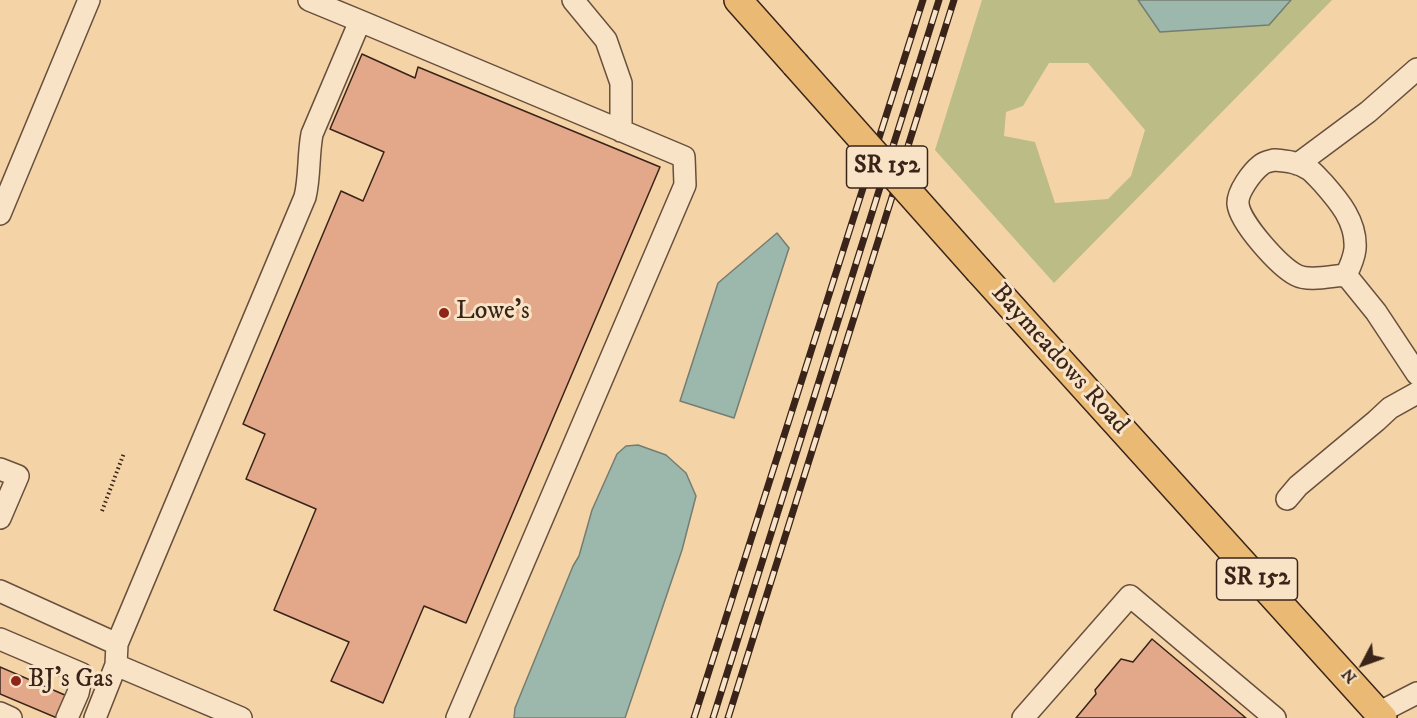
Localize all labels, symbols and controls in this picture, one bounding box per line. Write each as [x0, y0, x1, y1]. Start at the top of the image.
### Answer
road number: SR 152 [846, 146, 928, 188]
street label: Baymeadows Road [983, 278, 1135, 442]
place label: Lowe's [456, 297, 530, 329]
marker: Lowe's [437, 306, 451, 320]
road number: SR 152 [1216, 558, 1298, 600]
north arrow [1333, 634, 1393, 694]
text: N [1338, 664, 1361, 687]
place label: BJ's Gas [28, 665, 113, 697]
marker: BJ's Gas [9, 674, 23, 688]

